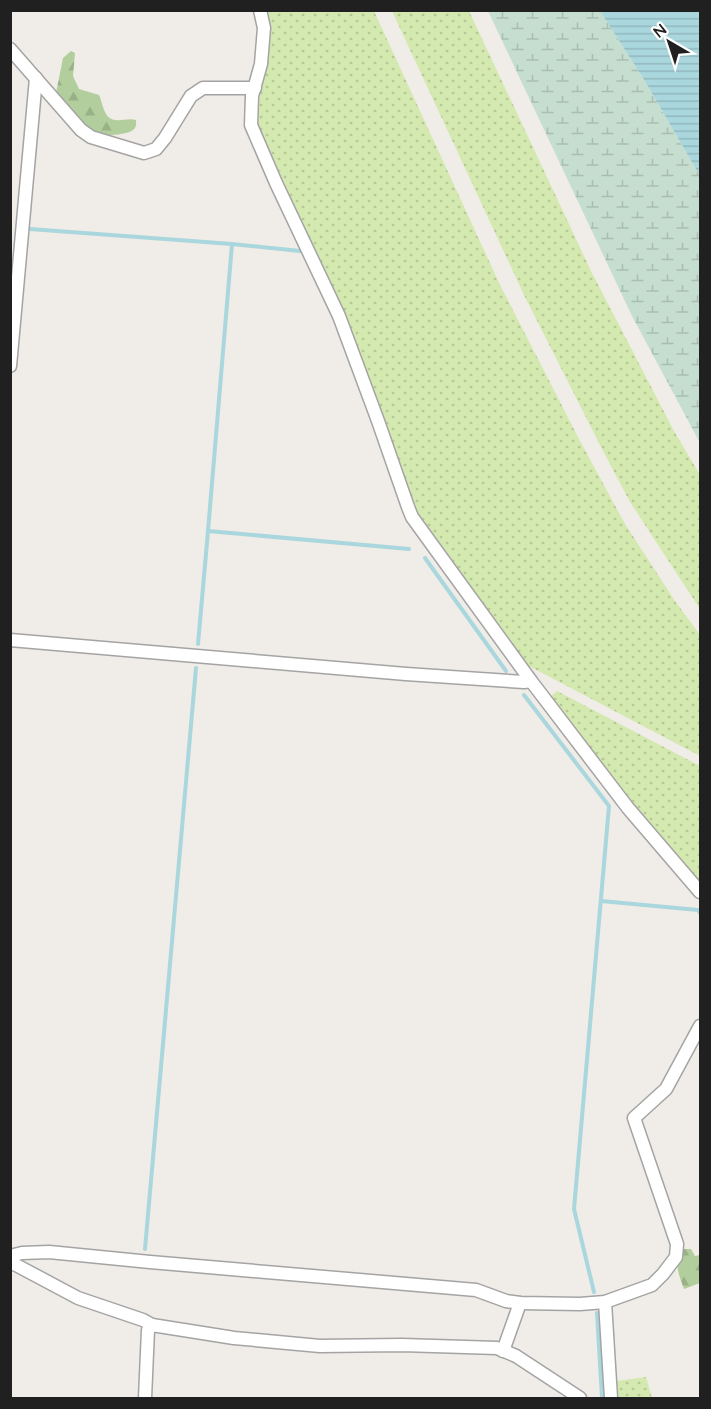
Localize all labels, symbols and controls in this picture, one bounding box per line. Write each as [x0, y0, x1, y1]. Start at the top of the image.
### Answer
north arrow [639, 12, 699, 72]
text: N [649, 19, 670, 42]

